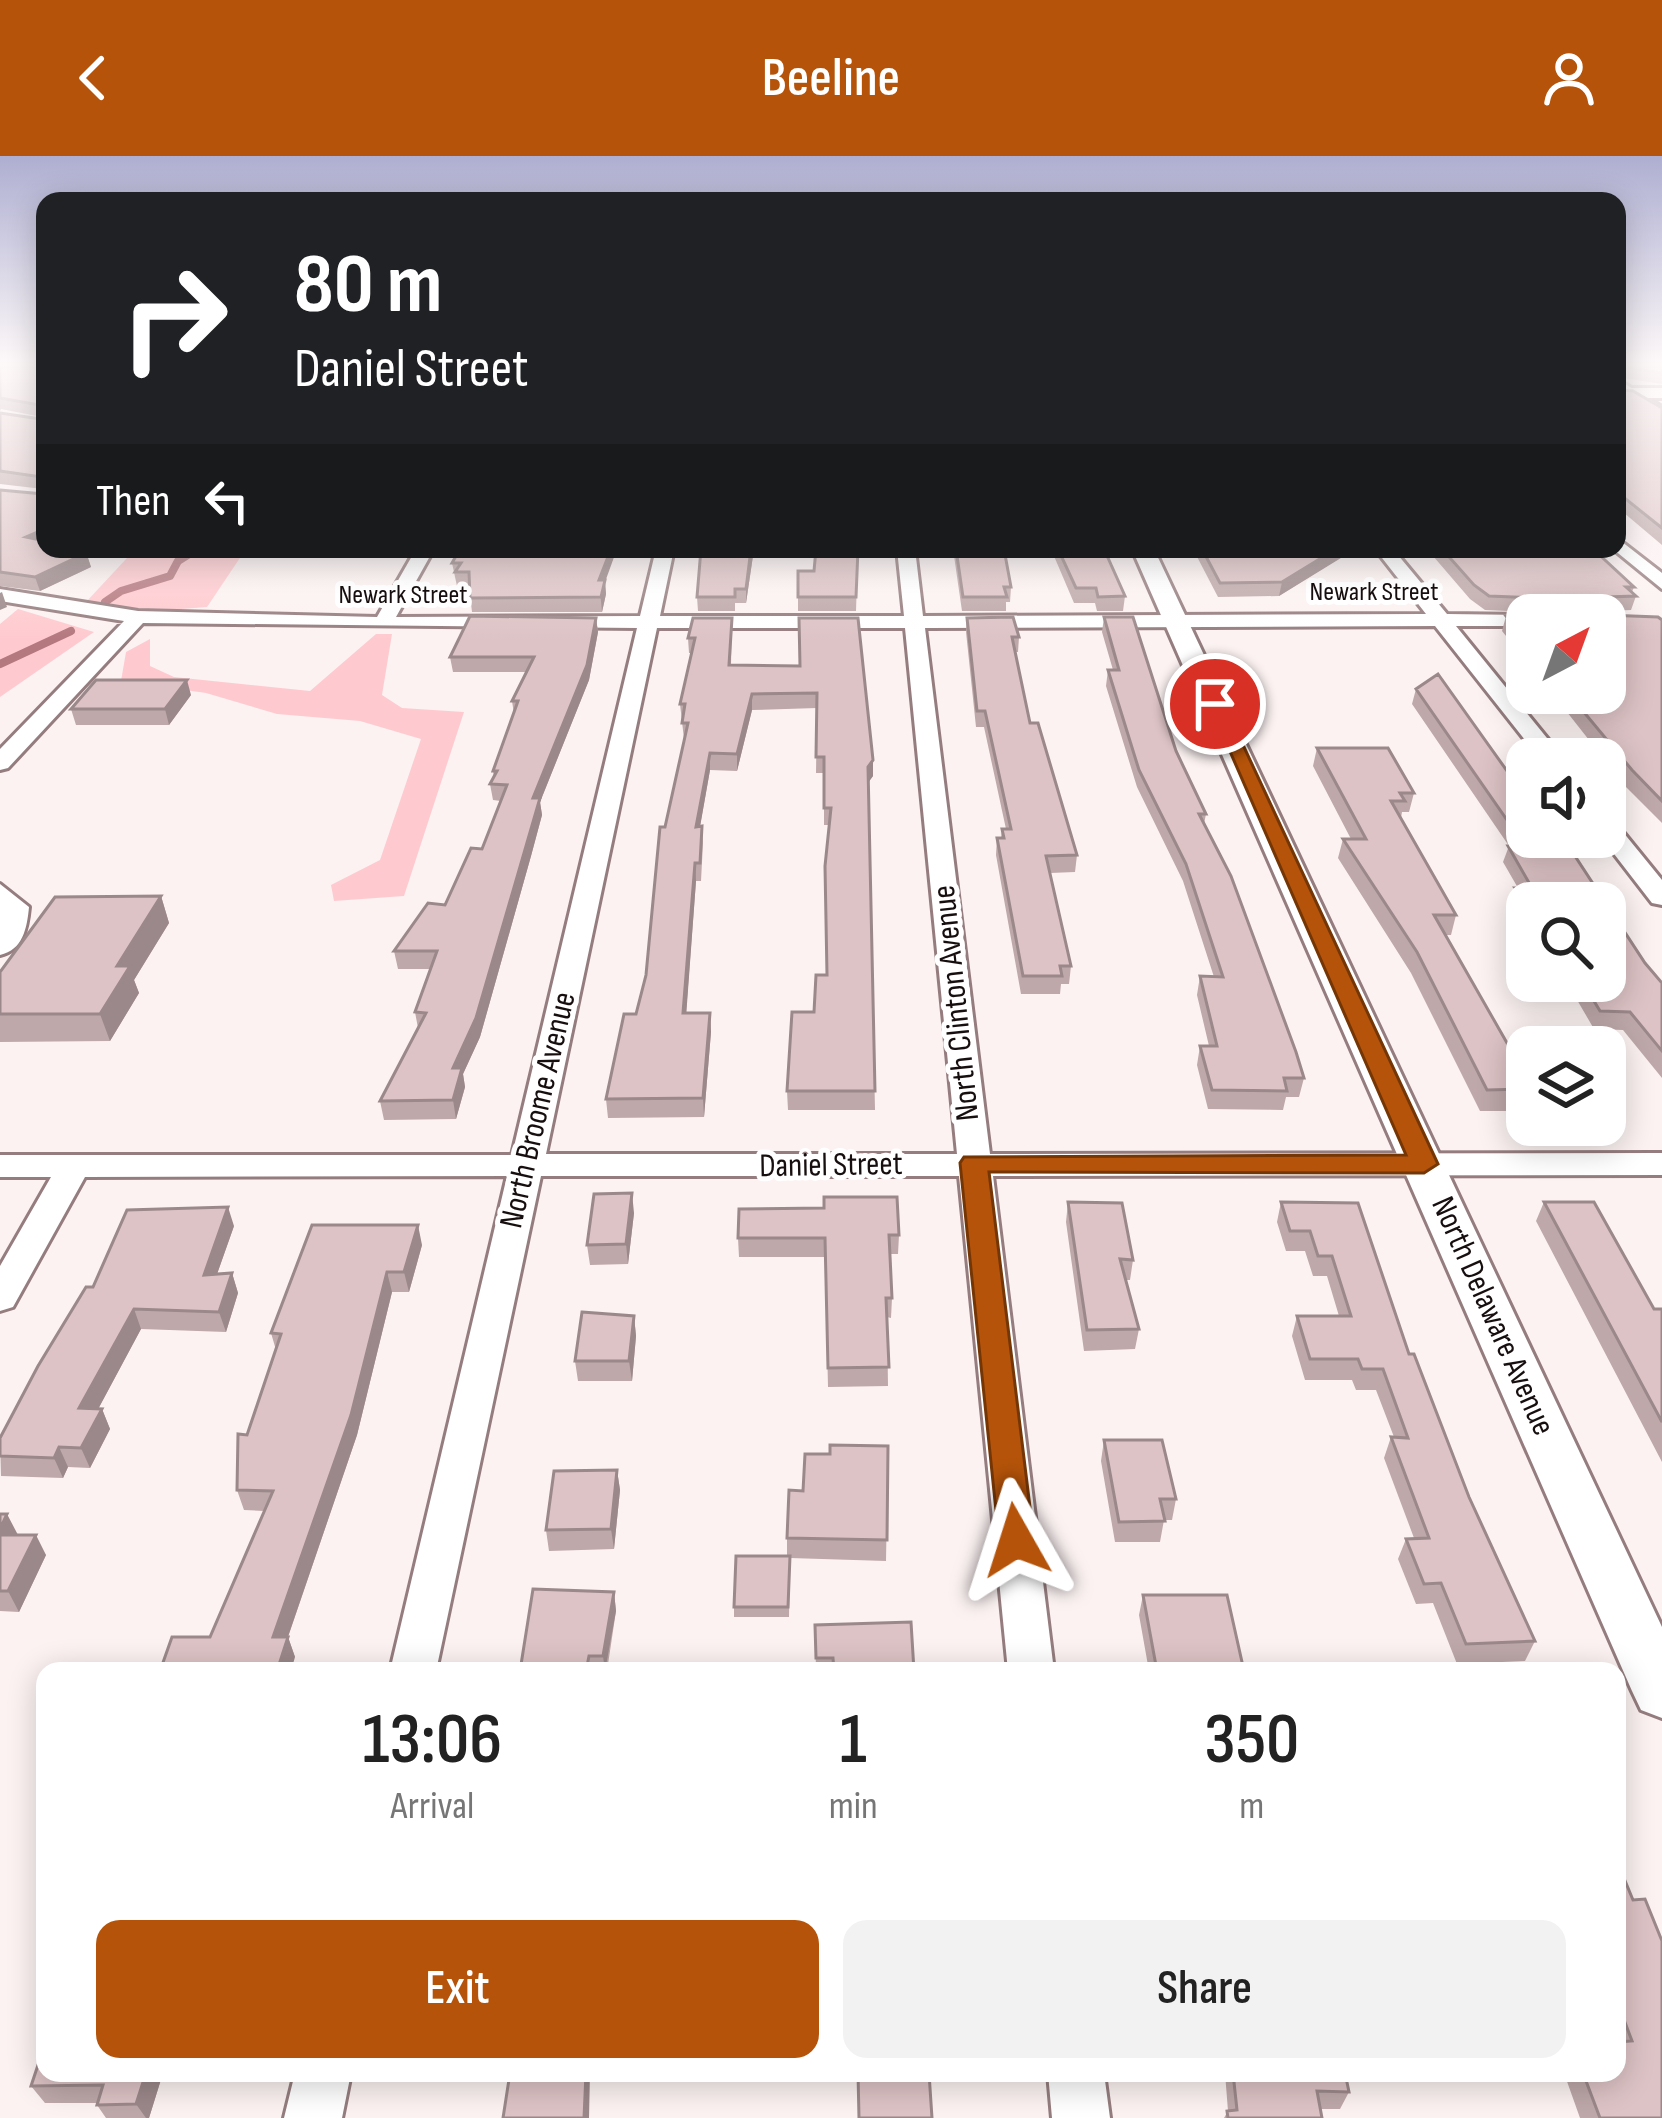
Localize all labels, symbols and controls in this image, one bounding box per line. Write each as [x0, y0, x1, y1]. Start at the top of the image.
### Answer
icon: back [60, 45, 126, 111]
icon: person [1536, 45, 1602, 111]
text: Beeline [762, 46, 900, 111]
text: 80 m [294, 235, 442, 336]
icon: right [96, 240, 252, 396]
text: Daniel Street [294, 337, 528, 402]
icon: left [194, 468, 260, 534]
text: Then [96, 474, 170, 529]
street label: Newark Street [1309, 576, 1439, 608]
street label: Newark Street [338, 579, 468, 611]
north arrow [1506, 594, 1626, 714]
map controls [1506, 594, 1626, 1146]
pin [1164, 653, 1266, 755]
icon: arrive [1182, 671, 1248, 737]
button: sound [1506, 738, 1626, 858]
button: search [1506, 882, 1626, 1002]
street label: North Clinton Avenue [924, 883, 988, 1123]
street label: North Broome Avenue [491, 988, 585, 1232]
button: layers [1506, 1026, 1626, 1146]
street label: Daniel Street [759, 1144, 903, 1186]
street label: North Delaware Avenue [1422, 1190, 1564, 1442]
position arrow [953, 1477, 1079, 1603]
text: 13:06 [363, 1697, 502, 1784]
text: 1 [840, 1697, 867, 1784]
text: 350 [1204, 1697, 1299, 1784]
text: Arrival [390, 1783, 474, 1830]
text: min [829, 1783, 878, 1830]
text: m [1239, 1783, 1264, 1830]
button: Exit [96, 1920, 819, 2058]
button: Share [843, 1920, 1566, 2058]

